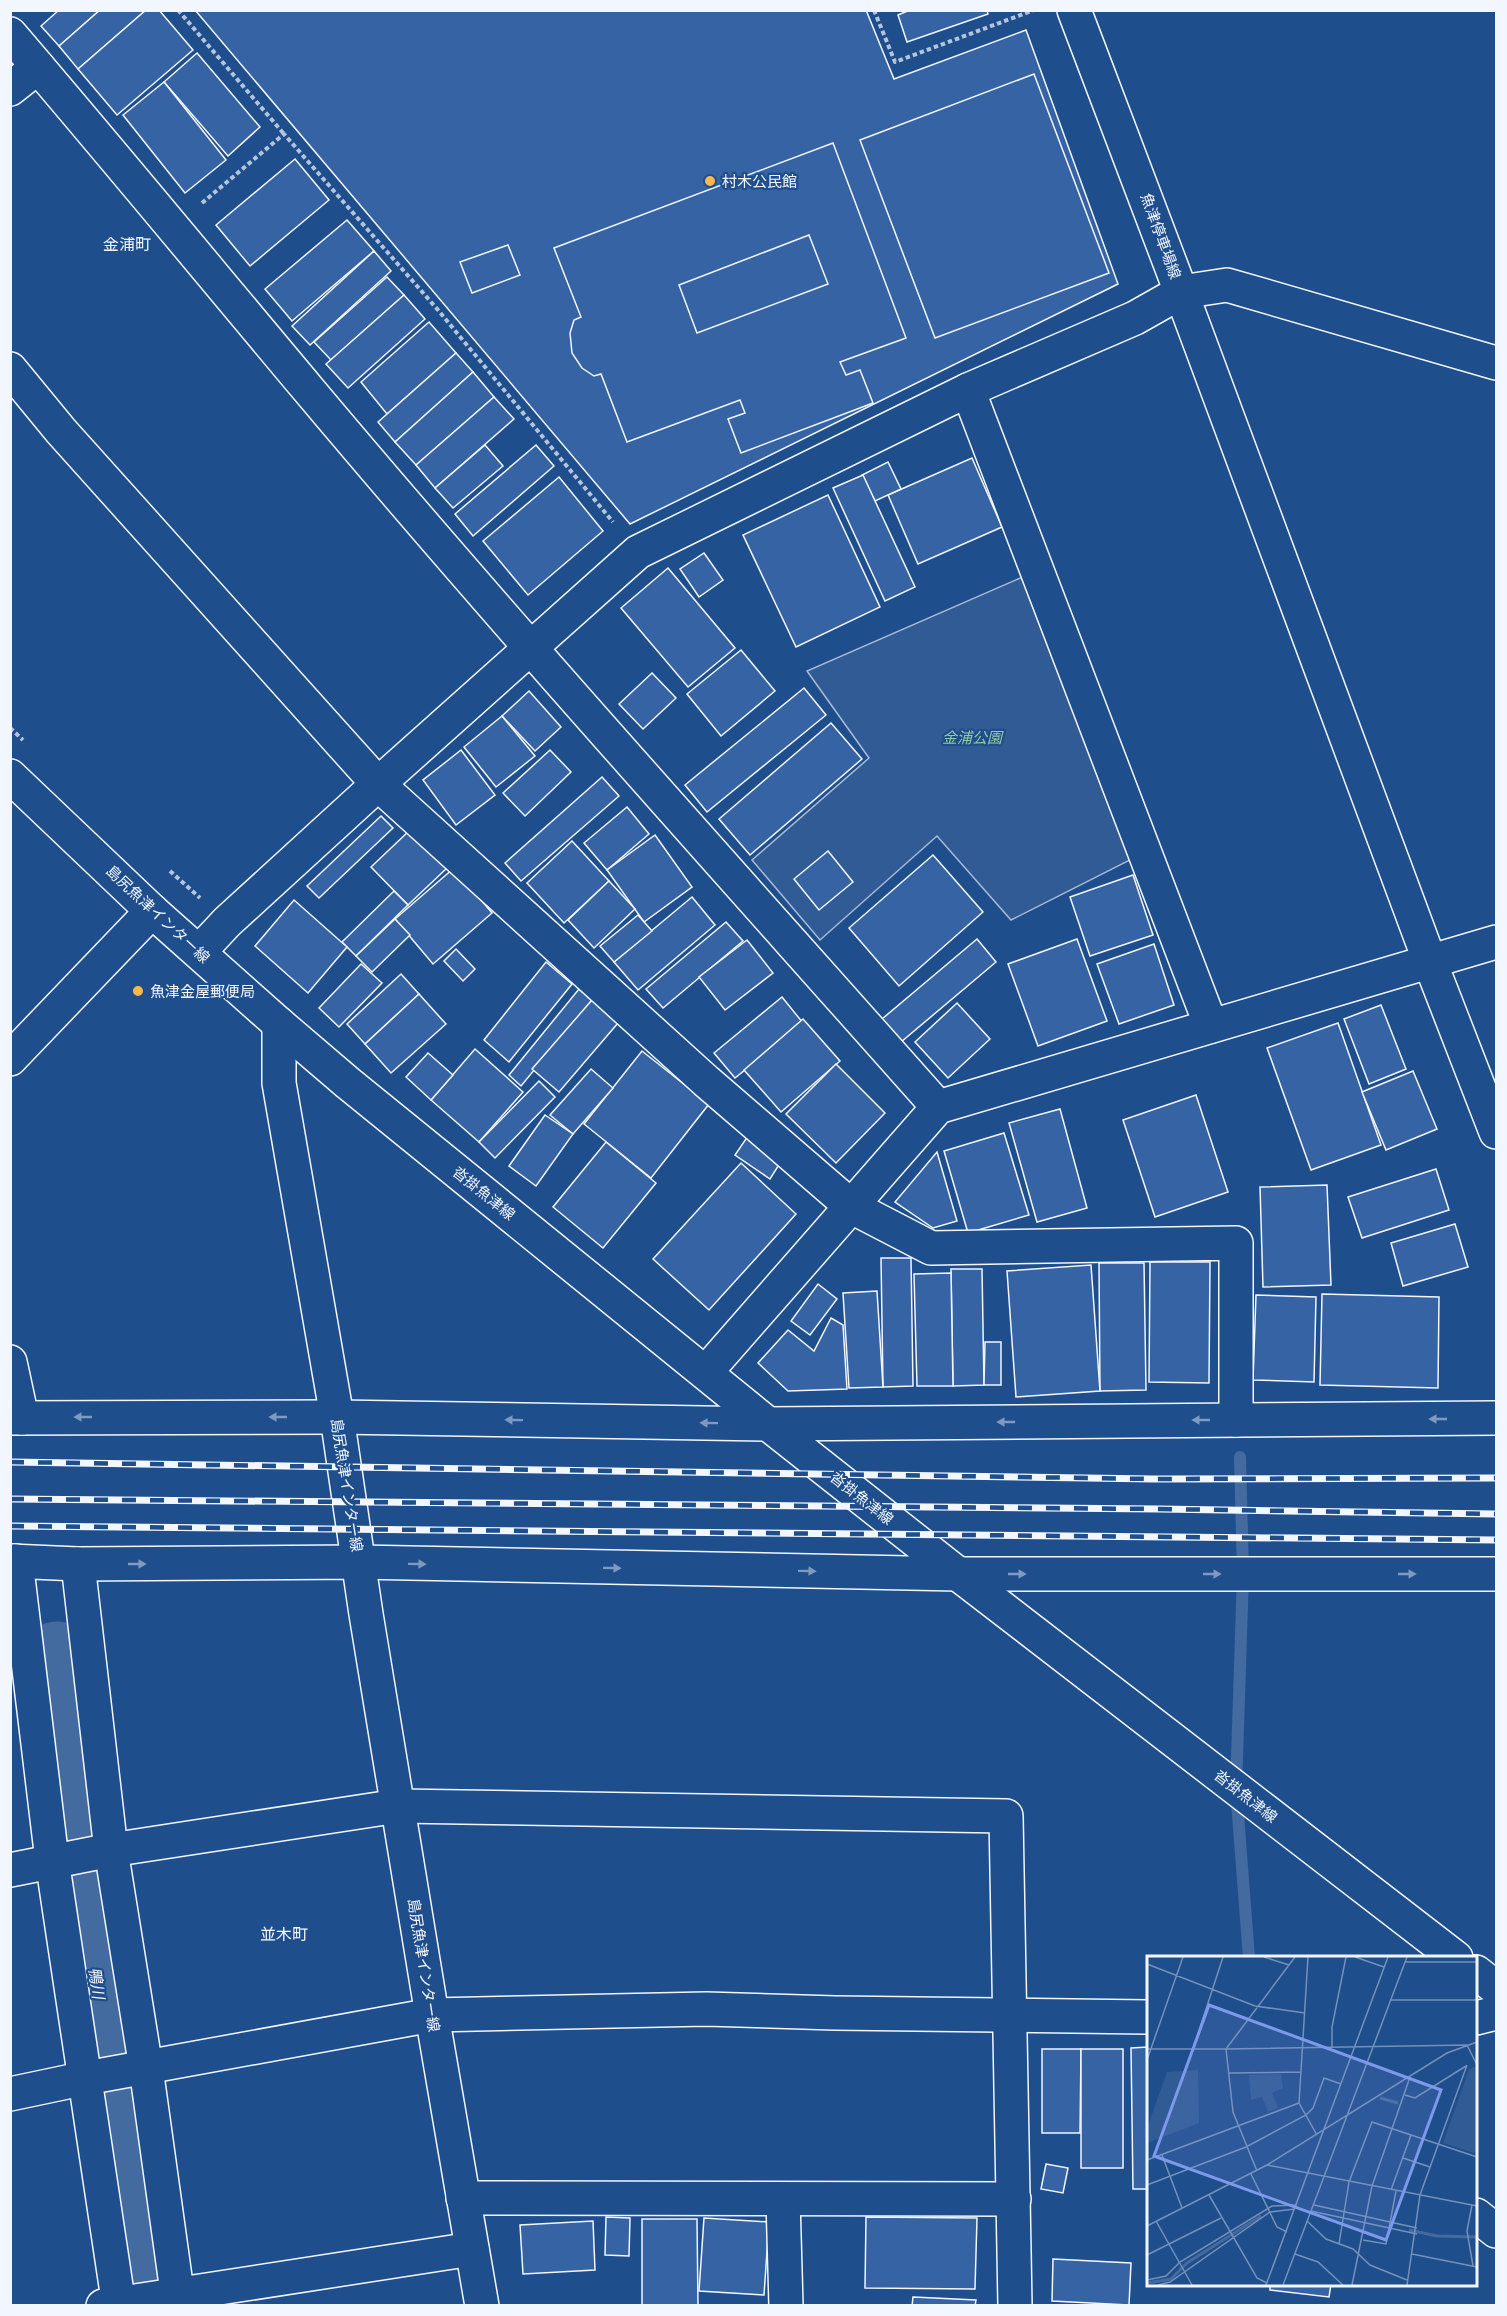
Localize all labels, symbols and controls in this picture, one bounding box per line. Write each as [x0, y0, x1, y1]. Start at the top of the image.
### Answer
place label: 村木公民館 [722, 172, 797, 191]
marker: 村木公民館 [703, 174, 717, 188]
street label: 魚津停車場線 [1137, 190, 1185, 282]
district label: 金浦町 [103, 234, 151, 254]
park label: 金浦公園 [942, 728, 1004, 747]
street label: 島尻魚津インター線 [102, 861, 214, 967]
place label: 魚津金屋郵便局 [150, 982, 255, 1001]
marker: 魚津金屋郵便局 [131, 984, 145, 998]
street label: 沓掛魚津線 [449, 1162, 519, 1224]
one-way arrow [74, 1412, 93, 1422]
one-way arrow [269, 1412, 288, 1422]
one-way arrow [1429, 1414, 1448, 1423]
one-way arrow [505, 1415, 524, 1425]
one-way arrow [1192, 1415, 1211, 1425]
street label: 島尻魚津インター線 [327, 1417, 367, 1553]
one-way arrow [997, 1417, 1016, 1427]
one-way arrow [700, 1418, 719, 1428]
street label: 沓掛魚津線 [827, 1467, 897, 1529]
one-way arrow [127, 1559, 146, 1569]
one-way arrow [407, 1559, 426, 1569]
one-way arrow [602, 1563, 621, 1573]
one-way arrow [797, 1567, 816, 1576]
one-way arrow [1007, 1569, 1026, 1579]
one-way arrow [1202, 1569, 1221, 1579]
one-way arrow [1397, 1569, 1416, 1579]
street label: 沓掛魚津線 [1211, 1765, 1281, 1827]
street label: 島尻魚津インター線 [404, 1897, 444, 2033]
district label: 並木町 [260, 1924, 308, 1944]
inset map [1147, 1956, 1477, 2286]
water label: 鴨川 [85, 1966, 109, 2002]

